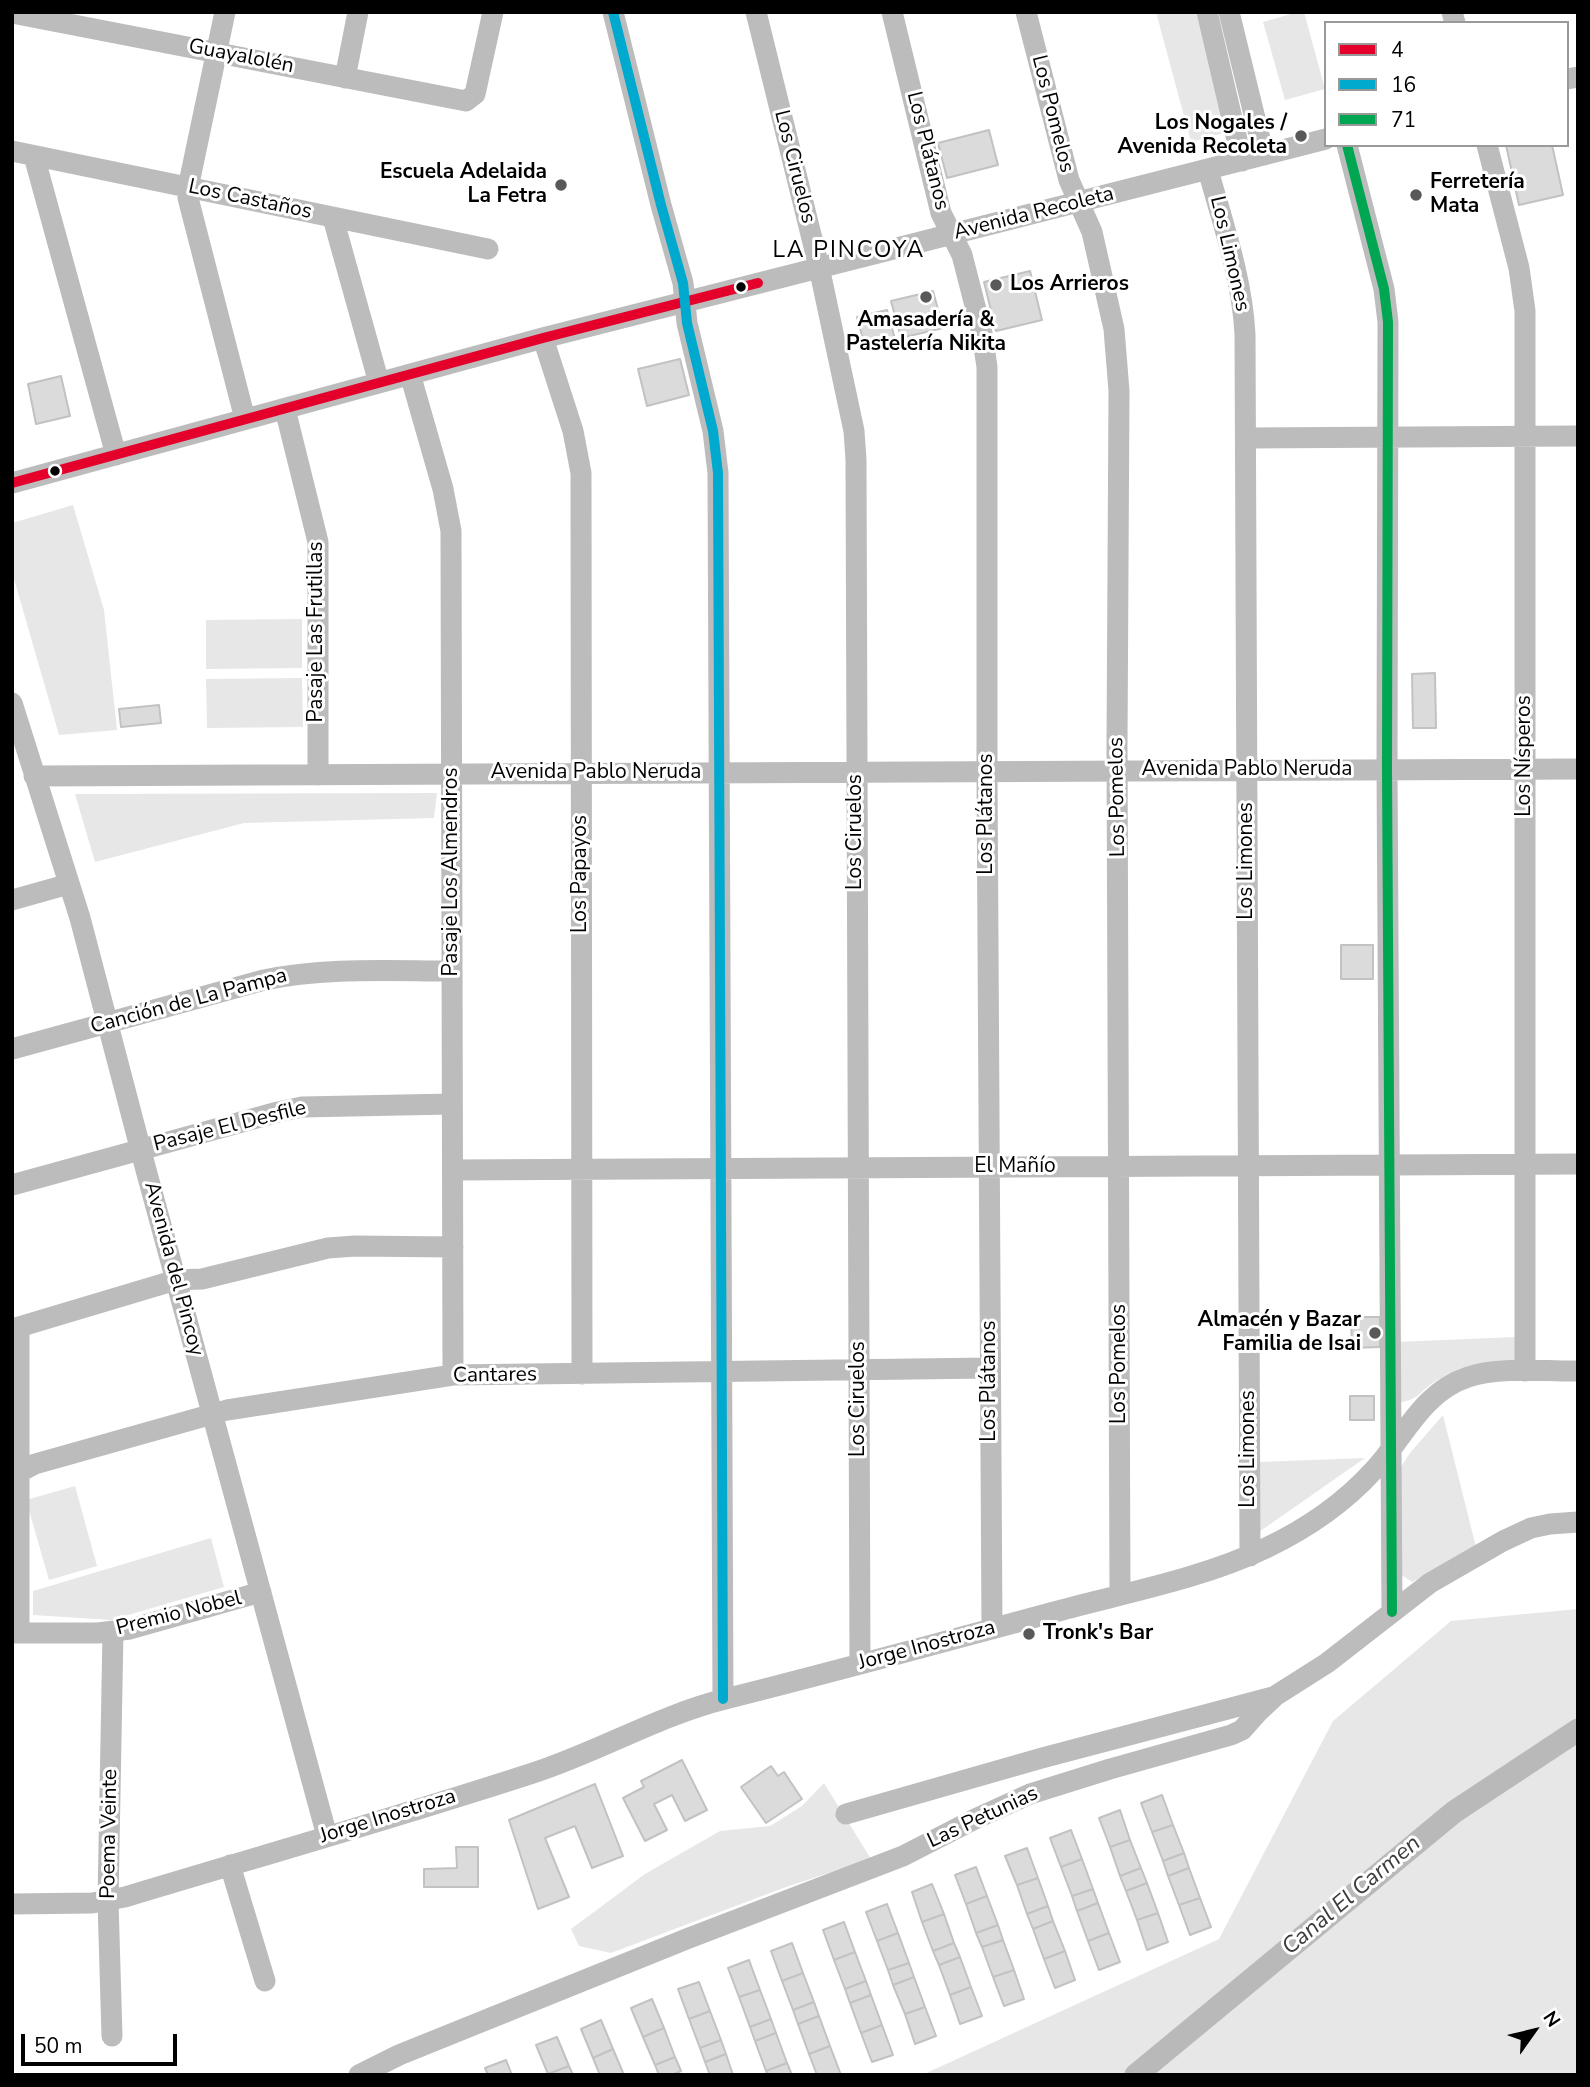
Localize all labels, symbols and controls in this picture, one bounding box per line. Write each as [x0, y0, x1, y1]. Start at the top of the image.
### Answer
legend [1324, 21, 1569, 147]
street label: Guayalolén [186, 34, 296, 80]
text: 4 [1391, 36, 1404, 64]
street label: Los Pomelos [1025, 53, 1079, 175]
text: 16 [1391, 71, 1416, 99]
street label: Los Plátanos [900, 89, 954, 213]
text: 71 [1391, 106, 1416, 134]
street label: Los Ciruelos [768, 108, 820, 226]
place label: Los Nogales / Avenida Recoleta [1118, 111, 1287, 161]
marker: Los Nogales / Avenida Recoleta [1293, 128, 1309, 144]
place label: Escuela Adelaida La Fetra [380, 160, 547, 210]
place label: Ferretería Mata [1430, 170, 1525, 220]
street label: Los Castaños [186, 175, 314, 225]
marker: Escuela Adelaida La Fetra [553, 177, 569, 193]
street label: Avenida Recoleta [951, 182, 1117, 246]
marker: Ferretería Mata [1408, 187, 1424, 203]
street label: Los Limones [1203, 194, 1255, 314]
district label: LA PINCOYA [774, 237, 924, 265]
place label: Los Arrieros [1010, 272, 1129, 298]
marker: Los Arrieros [988, 277, 1004, 293]
unlabelled marker [734, 280, 748, 294]
marker: Amasadería & Pastelería Nikita [918, 289, 934, 305]
place label: Amasadería & Pastelería Nikita [846, 308, 1006, 358]
unlabelled marker [48, 464, 62, 478]
street label: Pasaje Las Frutillas [304, 541, 330, 723]
street label: Los Nísperos [1512, 695, 1538, 817]
street label: Los Pomelos [1104, 737, 1132, 857]
street label: Los Plátanos [974, 753, 1000, 875]
street label: Avenida Pablo Neruda [1142, 757, 1352, 783]
street label: Avenida Pablo Neruda [491, 760, 701, 786]
street label: Pasaje Los Almendros [439, 767, 465, 977]
street label: Los Ciruelos [843, 774, 869, 890]
street label: Los Limones [1234, 802, 1260, 920]
street label: Los Papayos [568, 815, 594, 933]
street label: Canción de La Pampa [88, 964, 290, 1040]
street label: Pasaje El Desfile [151, 1096, 309, 1158]
street label: El Mañío [974, 1154, 1056, 1180]
street label: Avenida del Pincoy [138, 1179, 208, 1359]
street label: Los Pomelos [1107, 1304, 1133, 1424]
place label: Almacén y Bazar Familia de Isai [1198, 1308, 1361, 1358]
street label: Los Plátanos [977, 1320, 1003, 1442]
marker: Almacén y Bazar Familia de Isai [1367, 1325, 1383, 1341]
street label: Los Ciruelos [846, 1341, 872, 1457]
street label: Cantares [453, 1363, 537, 1389]
street label: Los Limones [1236, 1390, 1262, 1508]
street label: Premio Nobel [114, 1586, 244, 1642]
street label: Jorge Inostroza [856, 1616, 998, 1676]
place label: Tronk's Bar [1043, 1621, 1153, 1647]
marker: Tronk's Bar [1021, 1626, 1037, 1642]
street label: Poema Veinte [96, 1769, 124, 1899]
street label: Las Petunias [924, 1781, 1042, 1855]
street label: Jorge Inostroza [317, 1784, 459, 1850]
water label: Canal El Carmen [1277, 1830, 1427, 1962]
north arrow [1499, 1996, 1569, 2066]
text: N [1537, 2006, 1566, 2032]
scale bar [24, 2021, 180, 2064]
text: 50 m [34, 2032, 83, 2060]

